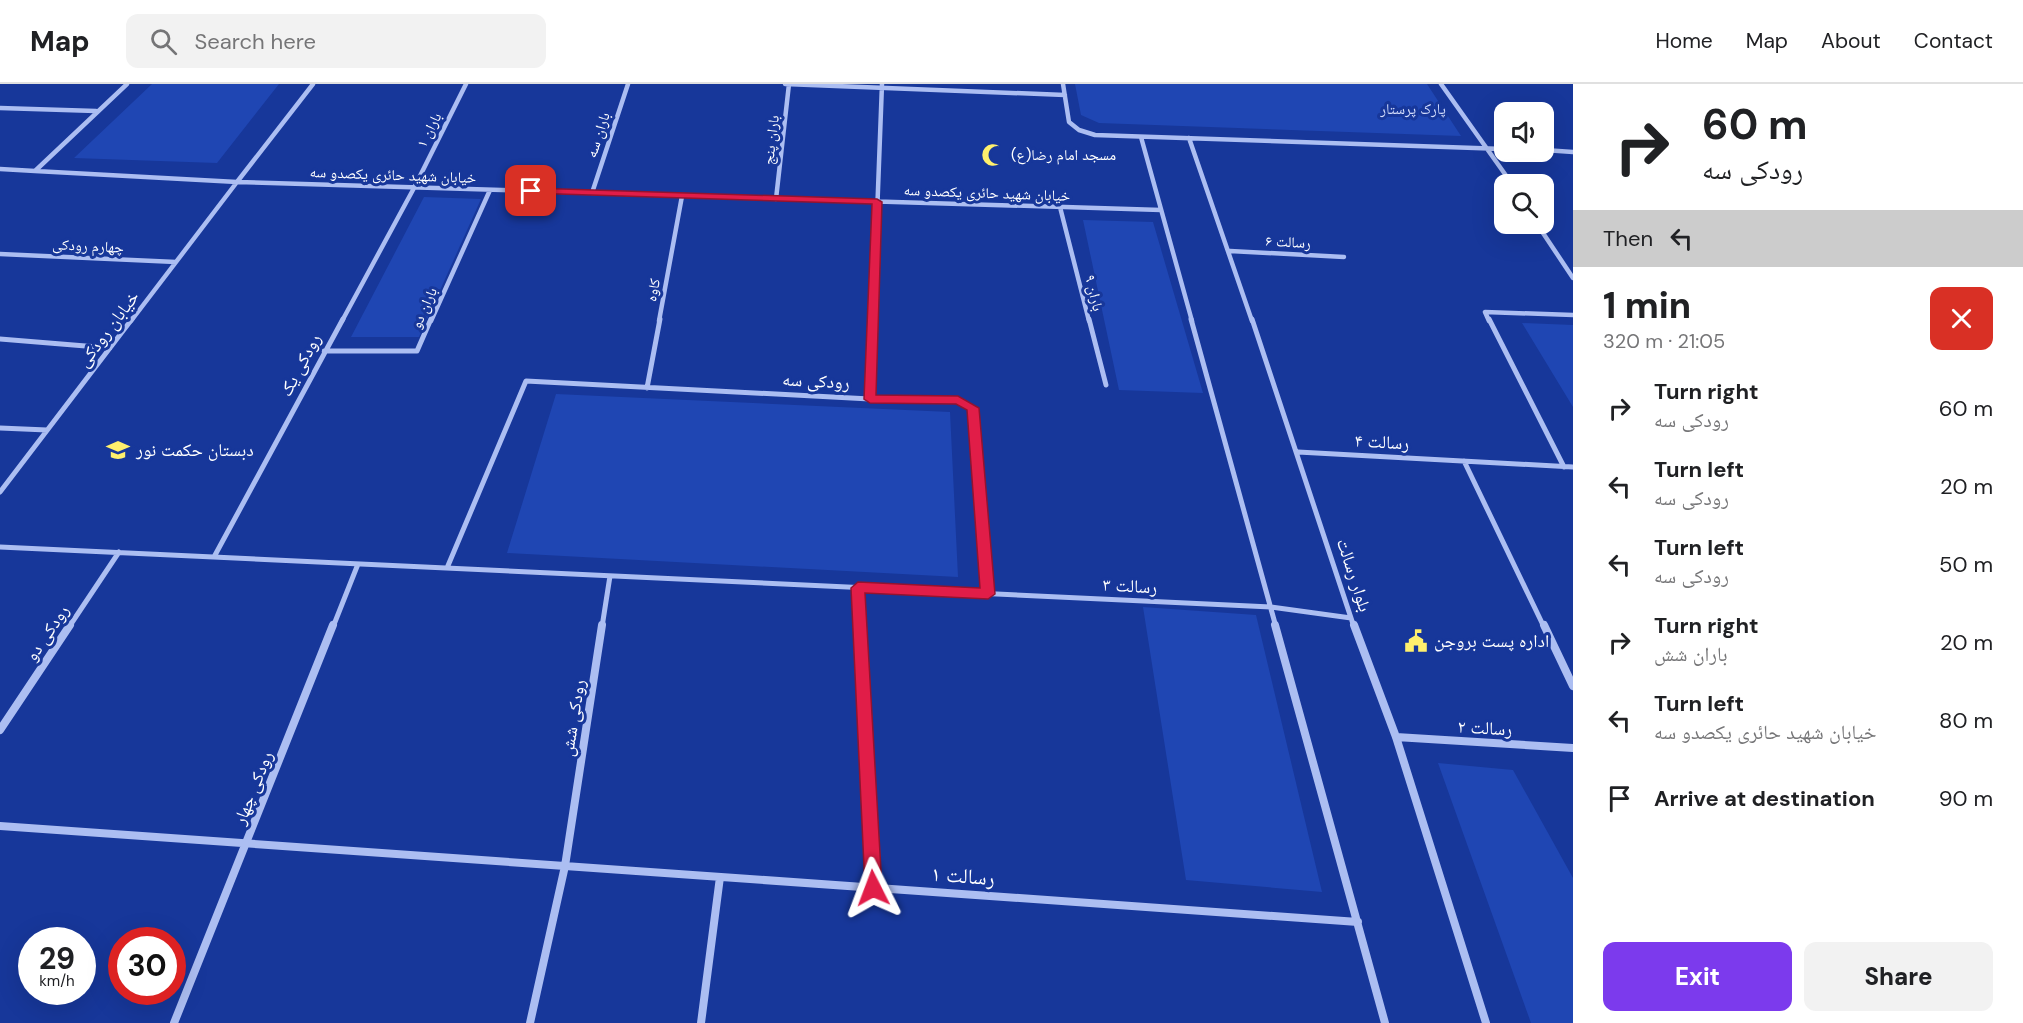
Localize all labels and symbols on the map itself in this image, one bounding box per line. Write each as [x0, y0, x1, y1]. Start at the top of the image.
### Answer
park label: پارک پرستار [1379, 99, 1446, 119]
street label: باران ۱ [412, 109, 446, 151]
street label: باران سه [581, 110, 615, 160]
street label: باران پنج [758, 114, 784, 166]
mosque icon: مسجد امام رضا(ع) [980, 142, 1006, 168]
place label: مسجد امام رضا(ع) [1011, 145, 1116, 165]
street label: خیابان شهید حائری یکصدو سه [309, 162, 477, 188]
pin [505, 165, 556, 216]
street label: خیابان شهید حائری یکصدو سه [903, 180, 1071, 206]
street label: رسالت ۶ [1265, 231, 1312, 253]
street label: چهارم رودکی [52, 234, 125, 258]
street label: باران ۹ [1080, 273, 1108, 313]
street label: کاوه [641, 277, 665, 303]
street label: باران دو [406, 284, 442, 332]
street label: خیابان رودکی [71, 286, 145, 372]
street label: رودکی یک [274, 329, 326, 400]
street label: رودکی سه [782, 367, 850, 395]
street label: رسالت ۴ [1354, 429, 1410, 455]
school or university icon: دبستان حکمت نور [105, 437, 131, 463]
place label: دبستان حکمت نور [135, 438, 254, 462]
street label: بلوار رسالت [1331, 535, 1377, 615]
street label: رسالت ۳ [1102, 573, 1158, 599]
street label: رودکی دو [19, 600, 75, 666]
public building icon: اداره پست بروجن [1403, 628, 1429, 654]
place label: اداره پست بروجن [1434, 629, 1549, 653]
street label: رودکی شش [555, 678, 591, 758]
street label: رسالت ۲ [1457, 715, 1513, 741]
street label: رودکی چهار [227, 748, 279, 829]
position arrow [841, 856, 905, 920]
street label: رسالت ۱ [930, 860, 996, 892]
speed limit sign: 30 [108, 927, 186, 1005]

